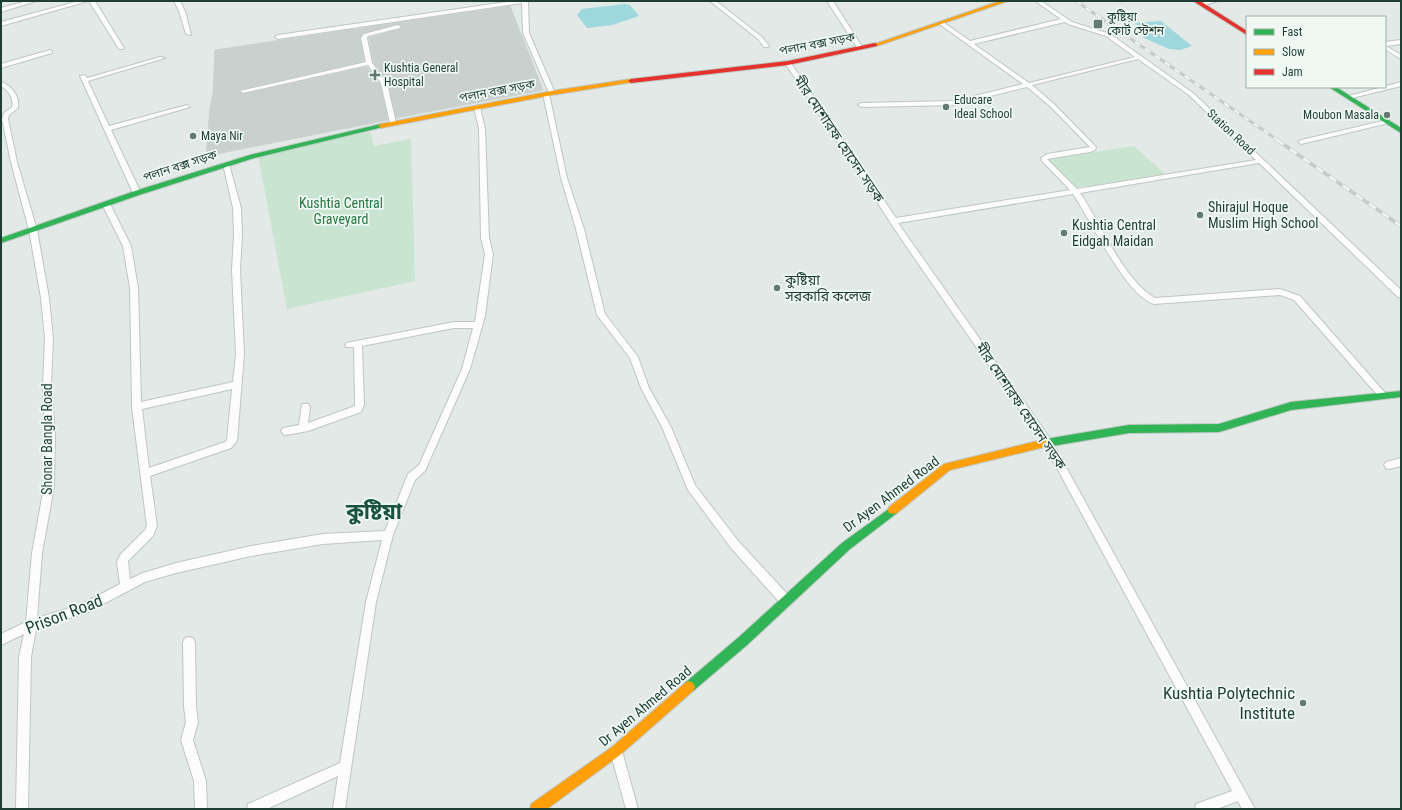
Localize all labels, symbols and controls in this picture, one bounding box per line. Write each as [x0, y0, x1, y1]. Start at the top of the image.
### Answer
place label: কুষ্টিয়া কোর্ট স্টেশন [1106, 9, 1165, 38]
legend [1246, 16, 1386, 88]
marker: কুষ্টিয়া কোর্ট স্টেশন [1092, 18, 1104, 30]
text: Fast [1282, 25, 1303, 39]
street label: পলান বক্স সড়ক [778, 30, 856, 58]
text: Slow [1282, 45, 1305, 59]
place label: Kushtia General Hospital [384, 61, 458, 89]
text: Jam [1282, 65, 1303, 79]
marker: Kushtia General Hospital [369, 69, 381, 81]
street label: মীর মোশারফ হোসেন সড়ক [790, 72, 888, 206]
street label: পলান বক্স সড়ক [458, 77, 536, 105]
place label: Educare Ideal School [954, 93, 1012, 121]
marker: Educare Ideal School [941, 102, 951, 112]
street label: Station Road [1204, 106, 1258, 158]
place label: Moubon Masala [1303, 108, 1379, 122]
marker: Moubon Masala [1382, 110, 1392, 120]
place label: Maya Nir [201, 129, 243, 143]
marker: Maya Nir [188, 131, 198, 141]
street label: পলান বক্স সড়ক [141, 147, 219, 185]
park label: Kushtia Central Graveyard [299, 195, 383, 227]
place label: Shirajul Hoque Muslim High School [1208, 199, 1318, 231]
marker: Shirajul Hoque Muslim High School [1195, 210, 1205, 220]
place label: Kushtia Central Eidgah Maidan [1072, 217, 1156, 249]
marker: Kushtia Central Eidgah Maidan [1059, 228, 1069, 238]
place label: কুষ্টিয়া সরকারি কলেজ [784, 272, 872, 304]
marker: কুষ্টিয়া সরকারি কলেজ [772, 283, 782, 293]
street label: মীর মোশারফ হোসেন সড়ক [972, 339, 1070, 473]
street label: Shonar Bangla Road [39, 383, 55, 495]
street label: Dr Ayen Ahmed Road [840, 453, 942, 535]
district label: কুষ্টিয়া [345, 499, 403, 525]
street label: Prison Road [23, 590, 105, 638]
street label: Dr Ayen Ahmed Road [596, 663, 694, 749]
place label: Kushtia Polytechnic Institute [1163, 683, 1295, 723]
marker: Kushtia Polytechnic Institute [1298, 698, 1308, 708]

